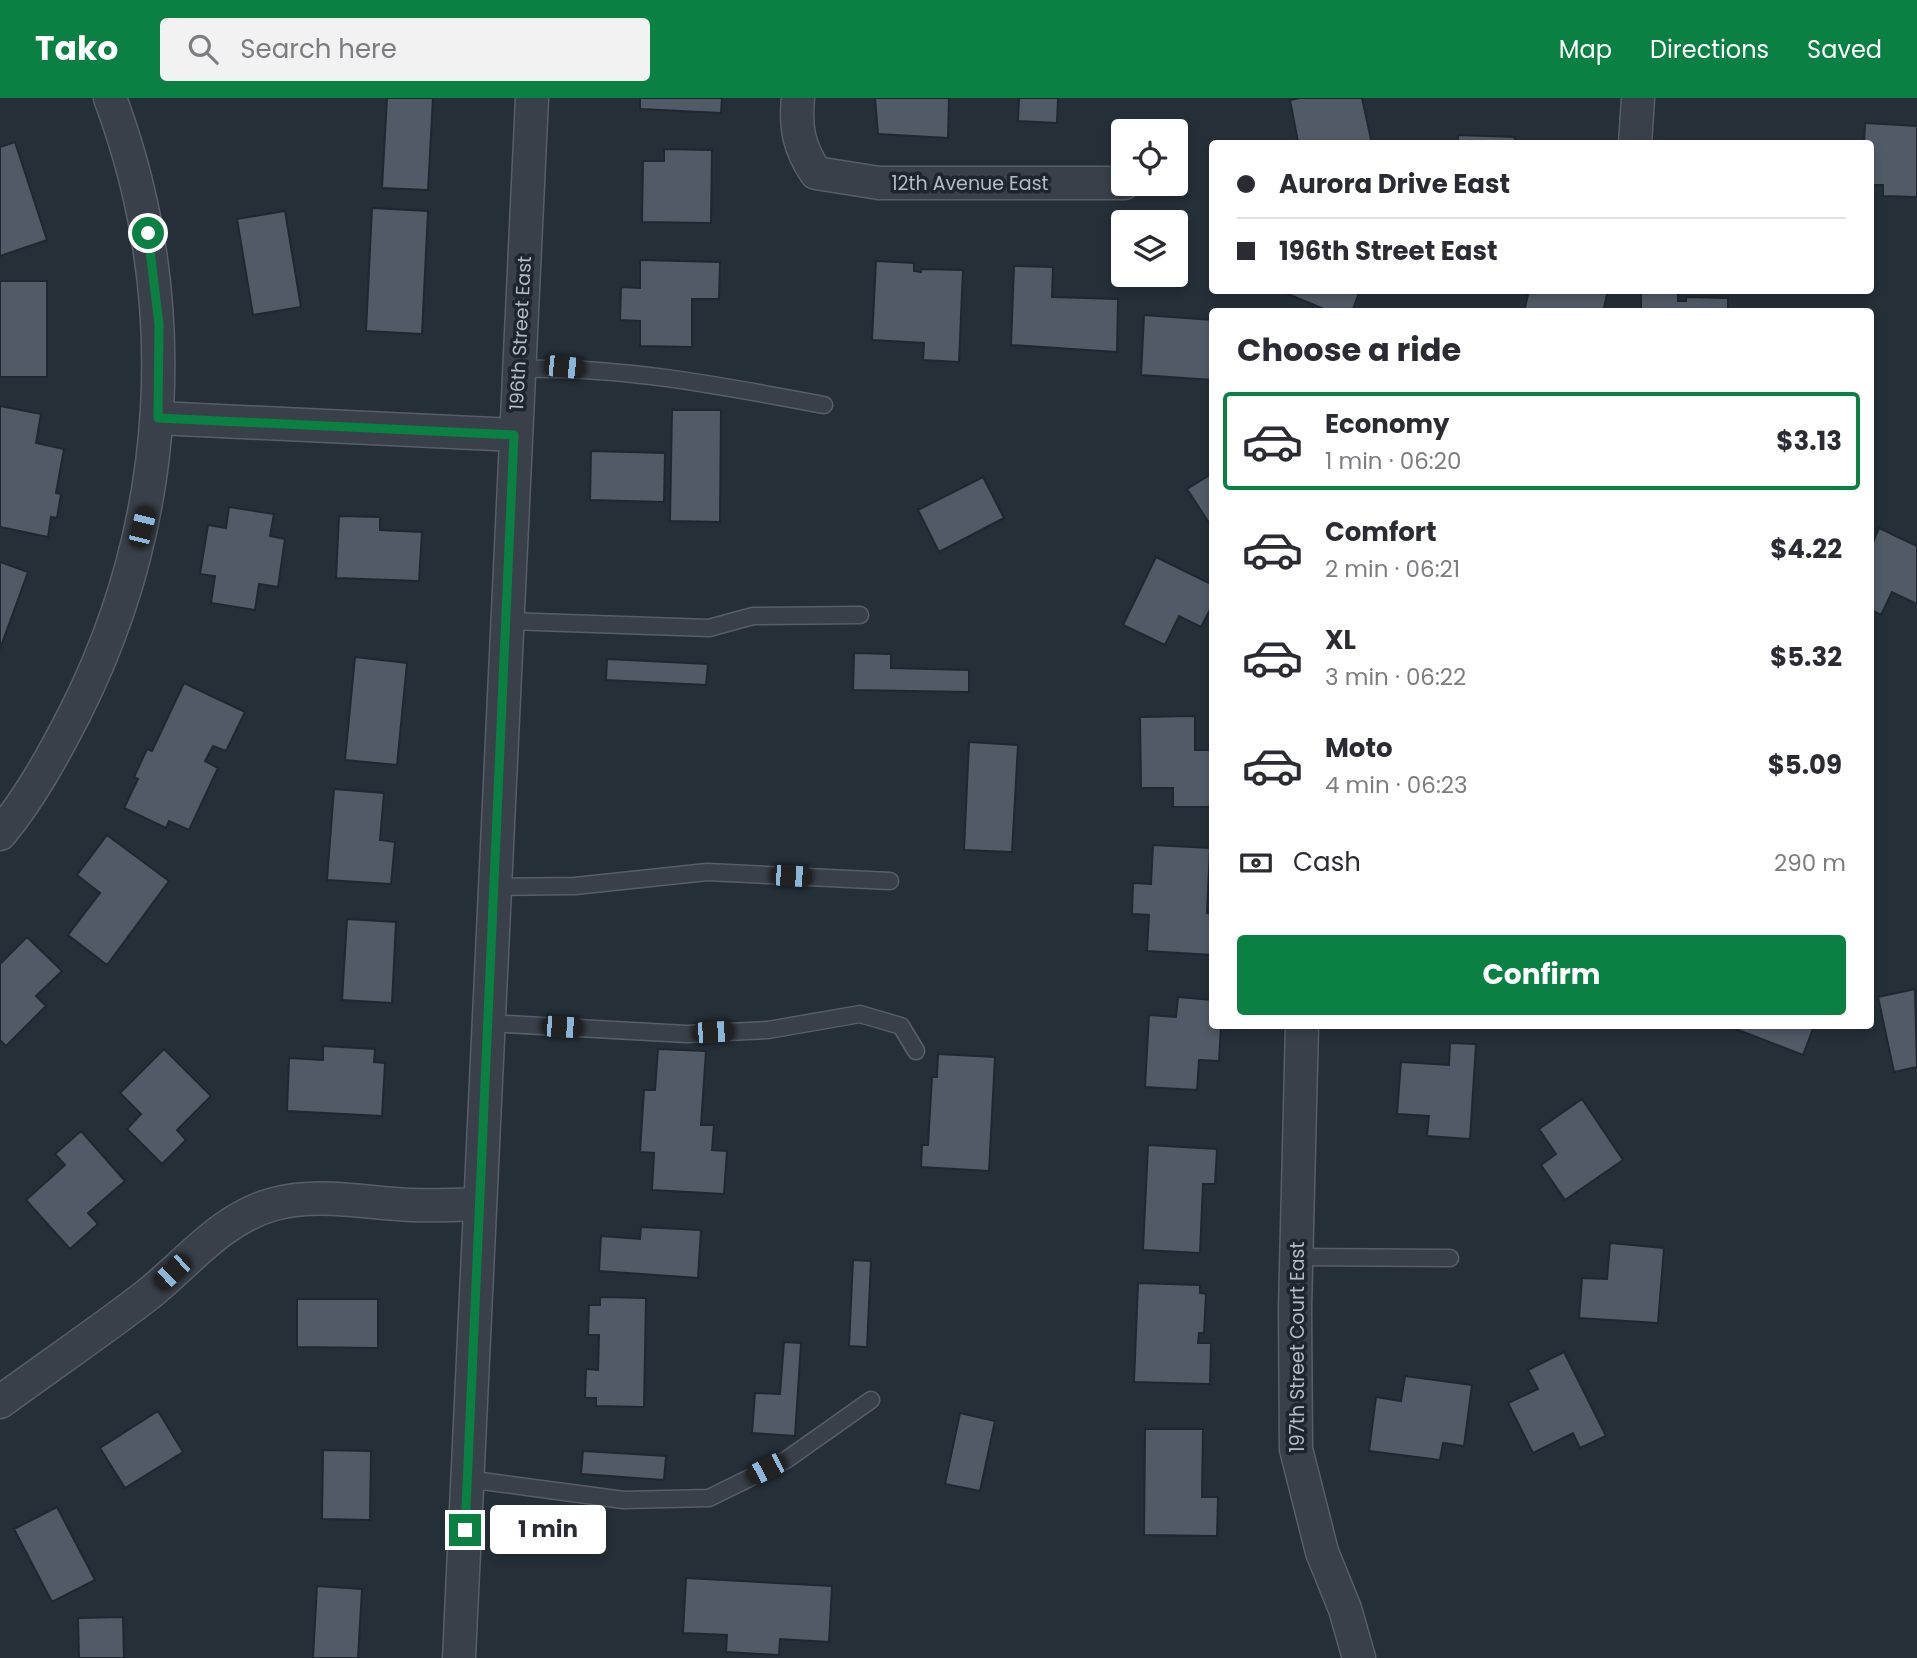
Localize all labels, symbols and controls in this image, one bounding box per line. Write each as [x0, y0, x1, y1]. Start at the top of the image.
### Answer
search box [160, 18, 650, 81]
text: Tako [35, 25, 118, 72]
icon: search [184, 30, 222, 68]
text: Search here [240, 31, 397, 67]
text: Map [1559, 33, 1612, 66]
text: Directions [1650, 33, 1769, 66]
text: Saved [1807, 33, 1882, 66]
map controls [1111, 119, 1188, 287]
button: locate [1111, 119, 1188, 196]
text: Aurora Drive East [1279, 166, 1510, 202]
street label: 12th Avenue East [892, 170, 1049, 197]
button: layers [1111, 210, 1188, 287]
route start [132, 217, 164, 249]
text: 196th Street East [1279, 233, 1497, 269]
street label: 196th Street East [503, 255, 538, 411]
text: Choose a ride [1237, 327, 1461, 372]
car [543, 354, 586, 380]
text: Economy [1325, 406, 1449, 442]
icon: car [1241, 410, 1304, 473]
text: $3.13 [1776, 423, 1842, 459]
text: 1 min · 06:20 [1325, 445, 1461, 477]
car [127, 504, 158, 550]
text: Comfort [1325, 514, 1437, 550]
icon: car [1241, 518, 1304, 581]
text: $4.22 [1770, 531, 1842, 567]
text: 2 min · 06:21 [1325, 553, 1460, 585]
text: XL [1325, 622, 1356, 658]
icon: car [1241, 626, 1304, 689]
text: $5.32 [1770, 639, 1842, 675]
text: 3 min · 06:22 [1325, 661, 1466, 693]
text: Moto [1325, 730, 1393, 766]
icon: car [1241, 734, 1304, 797]
text: $5.09 [1768, 747, 1842, 783]
text: 4 min · 06:23 [1325, 769, 1468, 801]
icon: cash [1237, 844, 1275, 882]
text: Cash [1293, 844, 1361, 880]
text: 290 m [1774, 847, 1846, 879]
car [770, 864, 813, 888]
button: Confirm [1237, 935, 1846, 1015]
car [541, 1015, 584, 1039]
car [692, 1020, 735, 1044]
street label: 197th Street Court East [1284, 1242, 1311, 1452]
car [150, 1250, 195, 1294]
car [743, 1450, 790, 1488]
callout: 1 min [490, 1506, 605, 1554]
text: 1 min [518, 1513, 578, 1545]
route end [449, 1514, 481, 1546]

